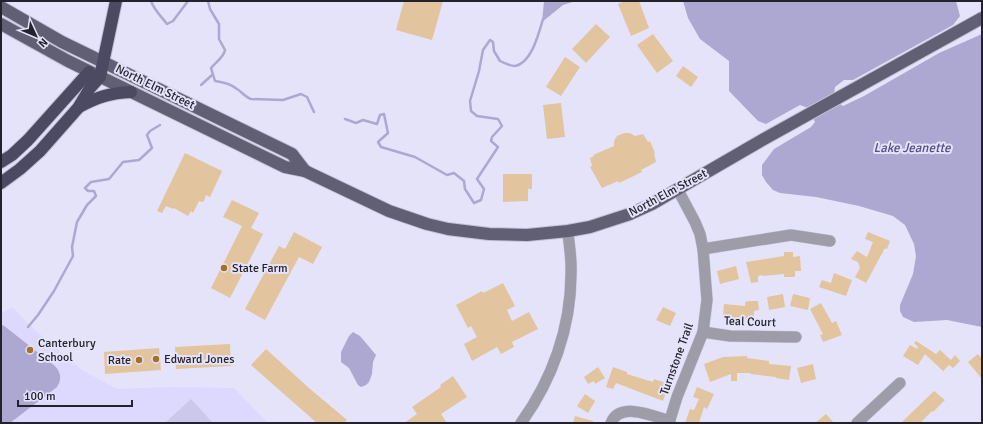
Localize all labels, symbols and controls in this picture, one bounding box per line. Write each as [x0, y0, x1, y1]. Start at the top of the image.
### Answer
north arrow [16, 16, 56, 56]
text: N [35, 35, 50, 50]
street label: North Elm Street [113, 61, 197, 113]
water label: Lake Jeanette [874, 140, 952, 156]
street label: North Elm Street [626, 166, 710, 220]
place label: State Farm [232, 261, 287, 276]
marker: State Farm [219, 263, 229, 273]
street label: Teal Court [724, 314, 776, 330]
street label: Turnstone Trail [657, 320, 697, 397]
place label: Canterbury School [38, 336, 96, 365]
marker: Canterbury School [25, 345, 35, 355]
place label: Edward Jones [164, 352, 234, 367]
place label: Rate [108, 353, 131, 368]
marker: Edward Jones [151, 354, 161, 364]
marker: Rate [134, 355, 144, 365]
scale bar [18, 382, 132, 408]
text: 100 m [24, 389, 56, 404]

